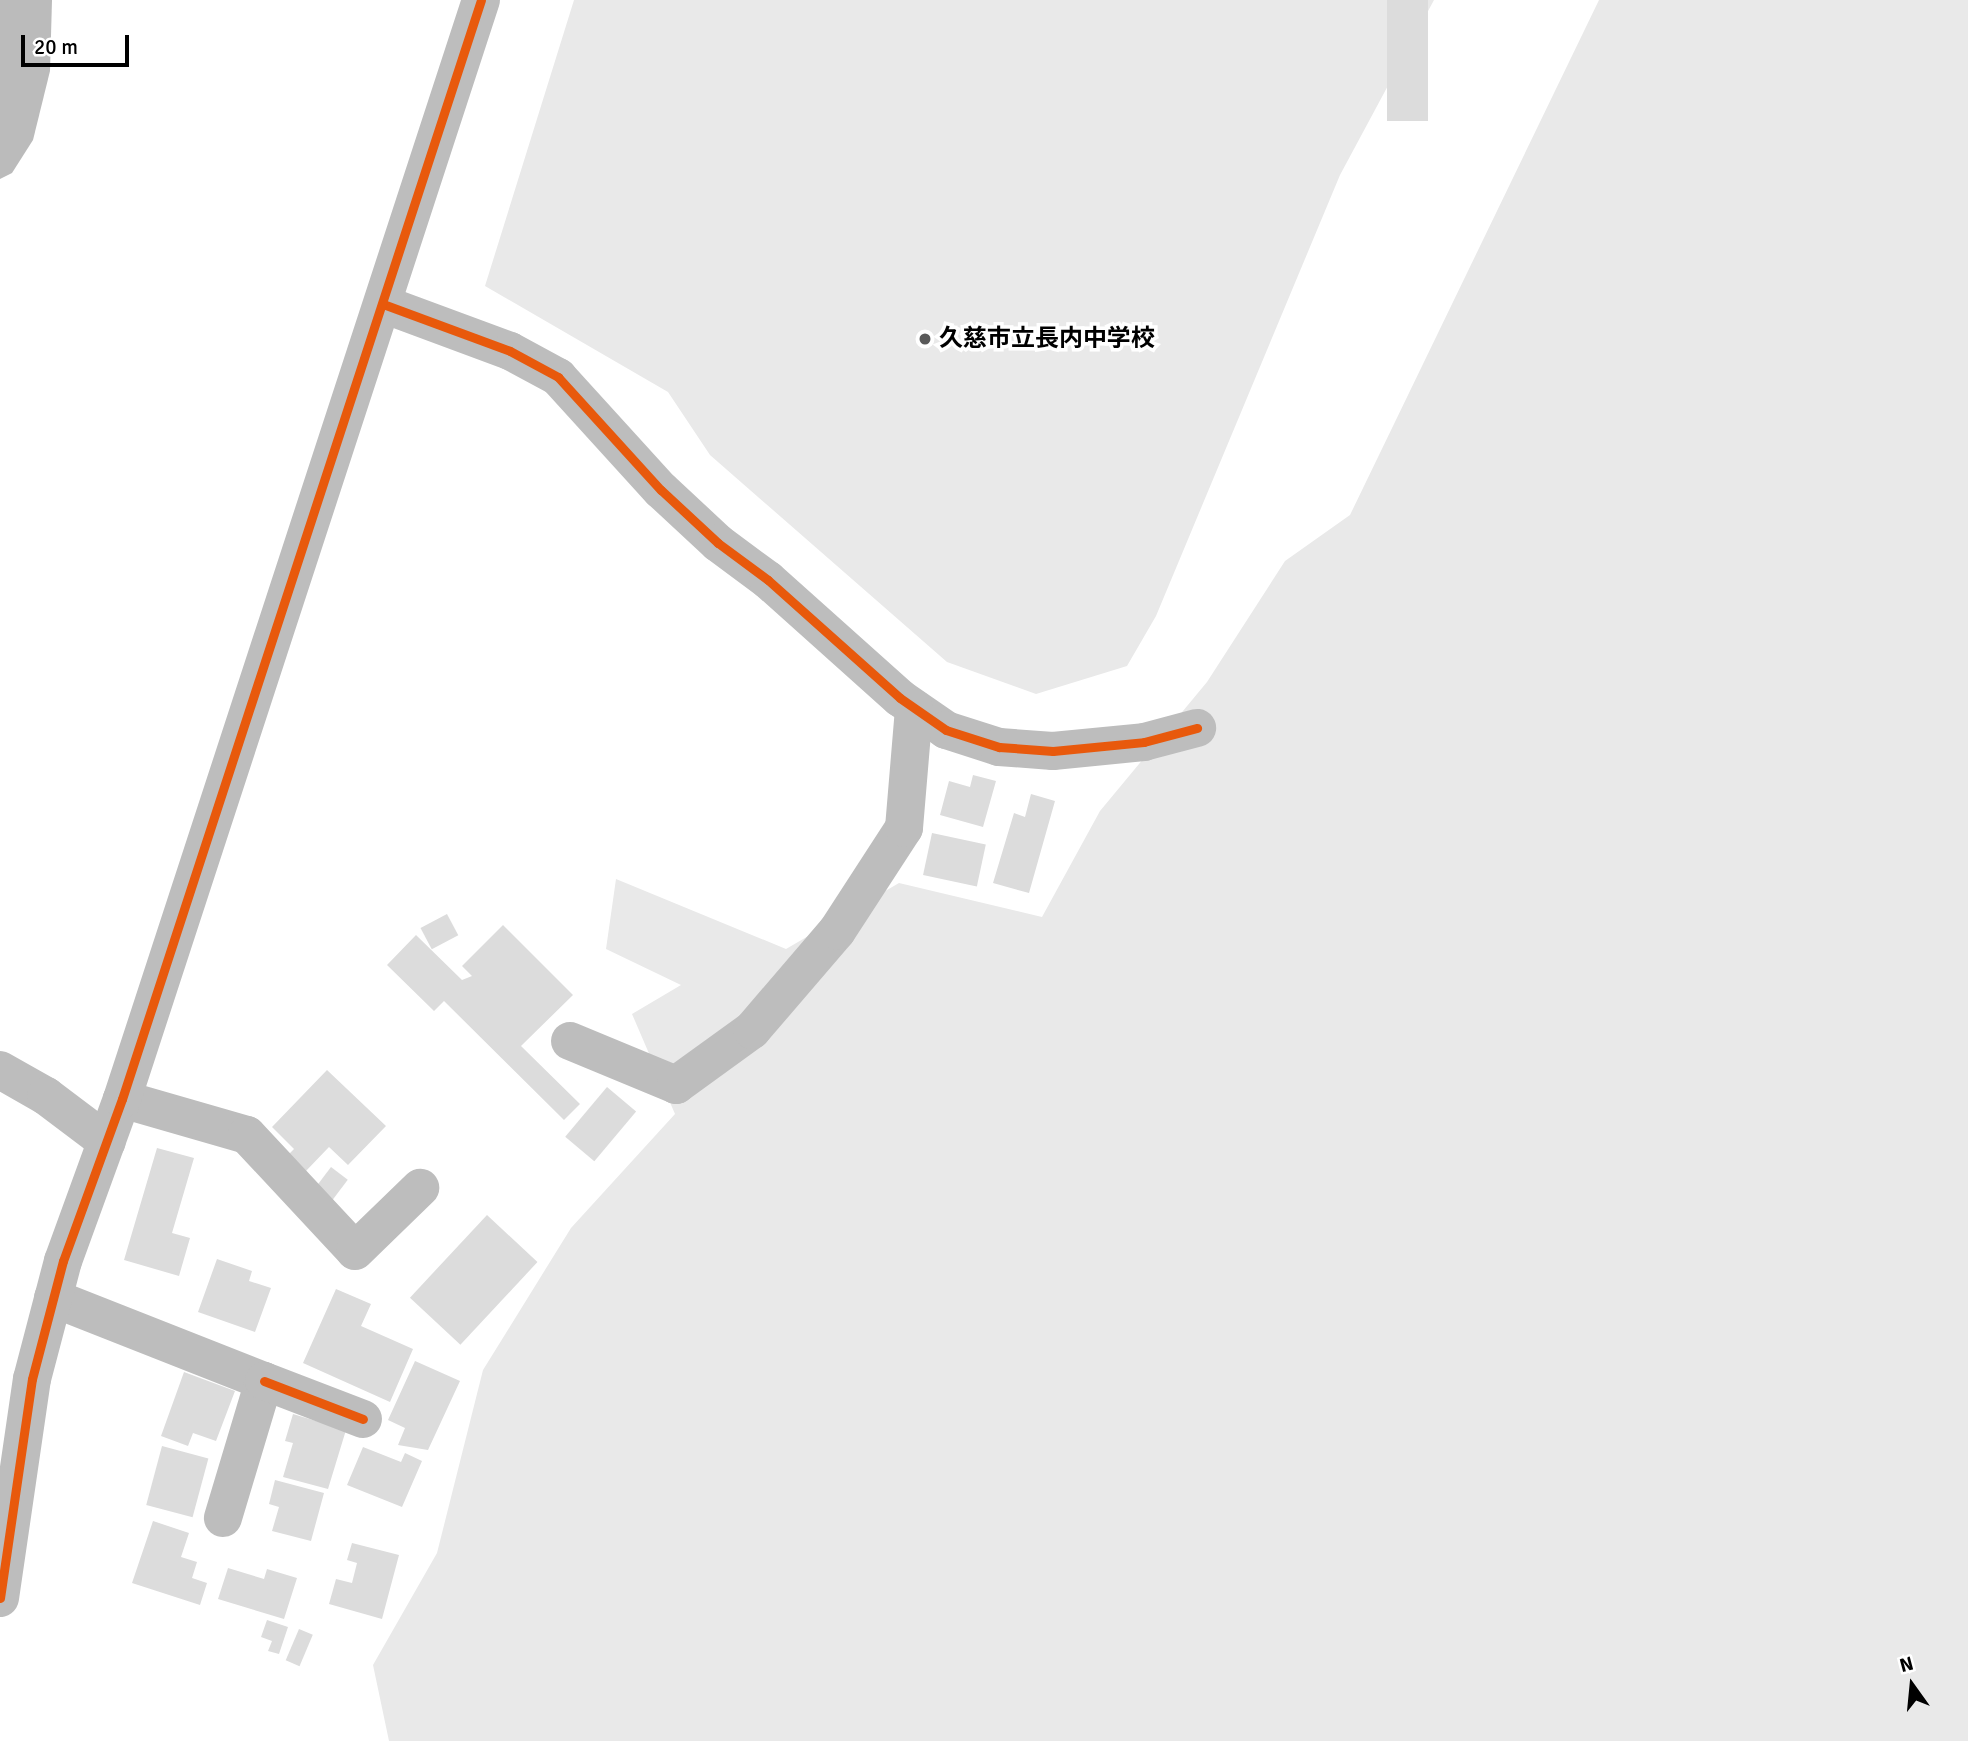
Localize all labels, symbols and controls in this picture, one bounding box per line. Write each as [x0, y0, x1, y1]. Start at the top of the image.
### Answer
scale bar [24, 21, 133, 65]
text: 20 m [34, 34, 78, 60]
place label: 久慈市立長内中学校 [939, 325, 1155, 353]
marker: 久慈市立長内中学校 [917, 331, 933, 347]
north arrow [1877, 1650, 1947, 1720]
text: N [1897, 1651, 1916, 1678]

